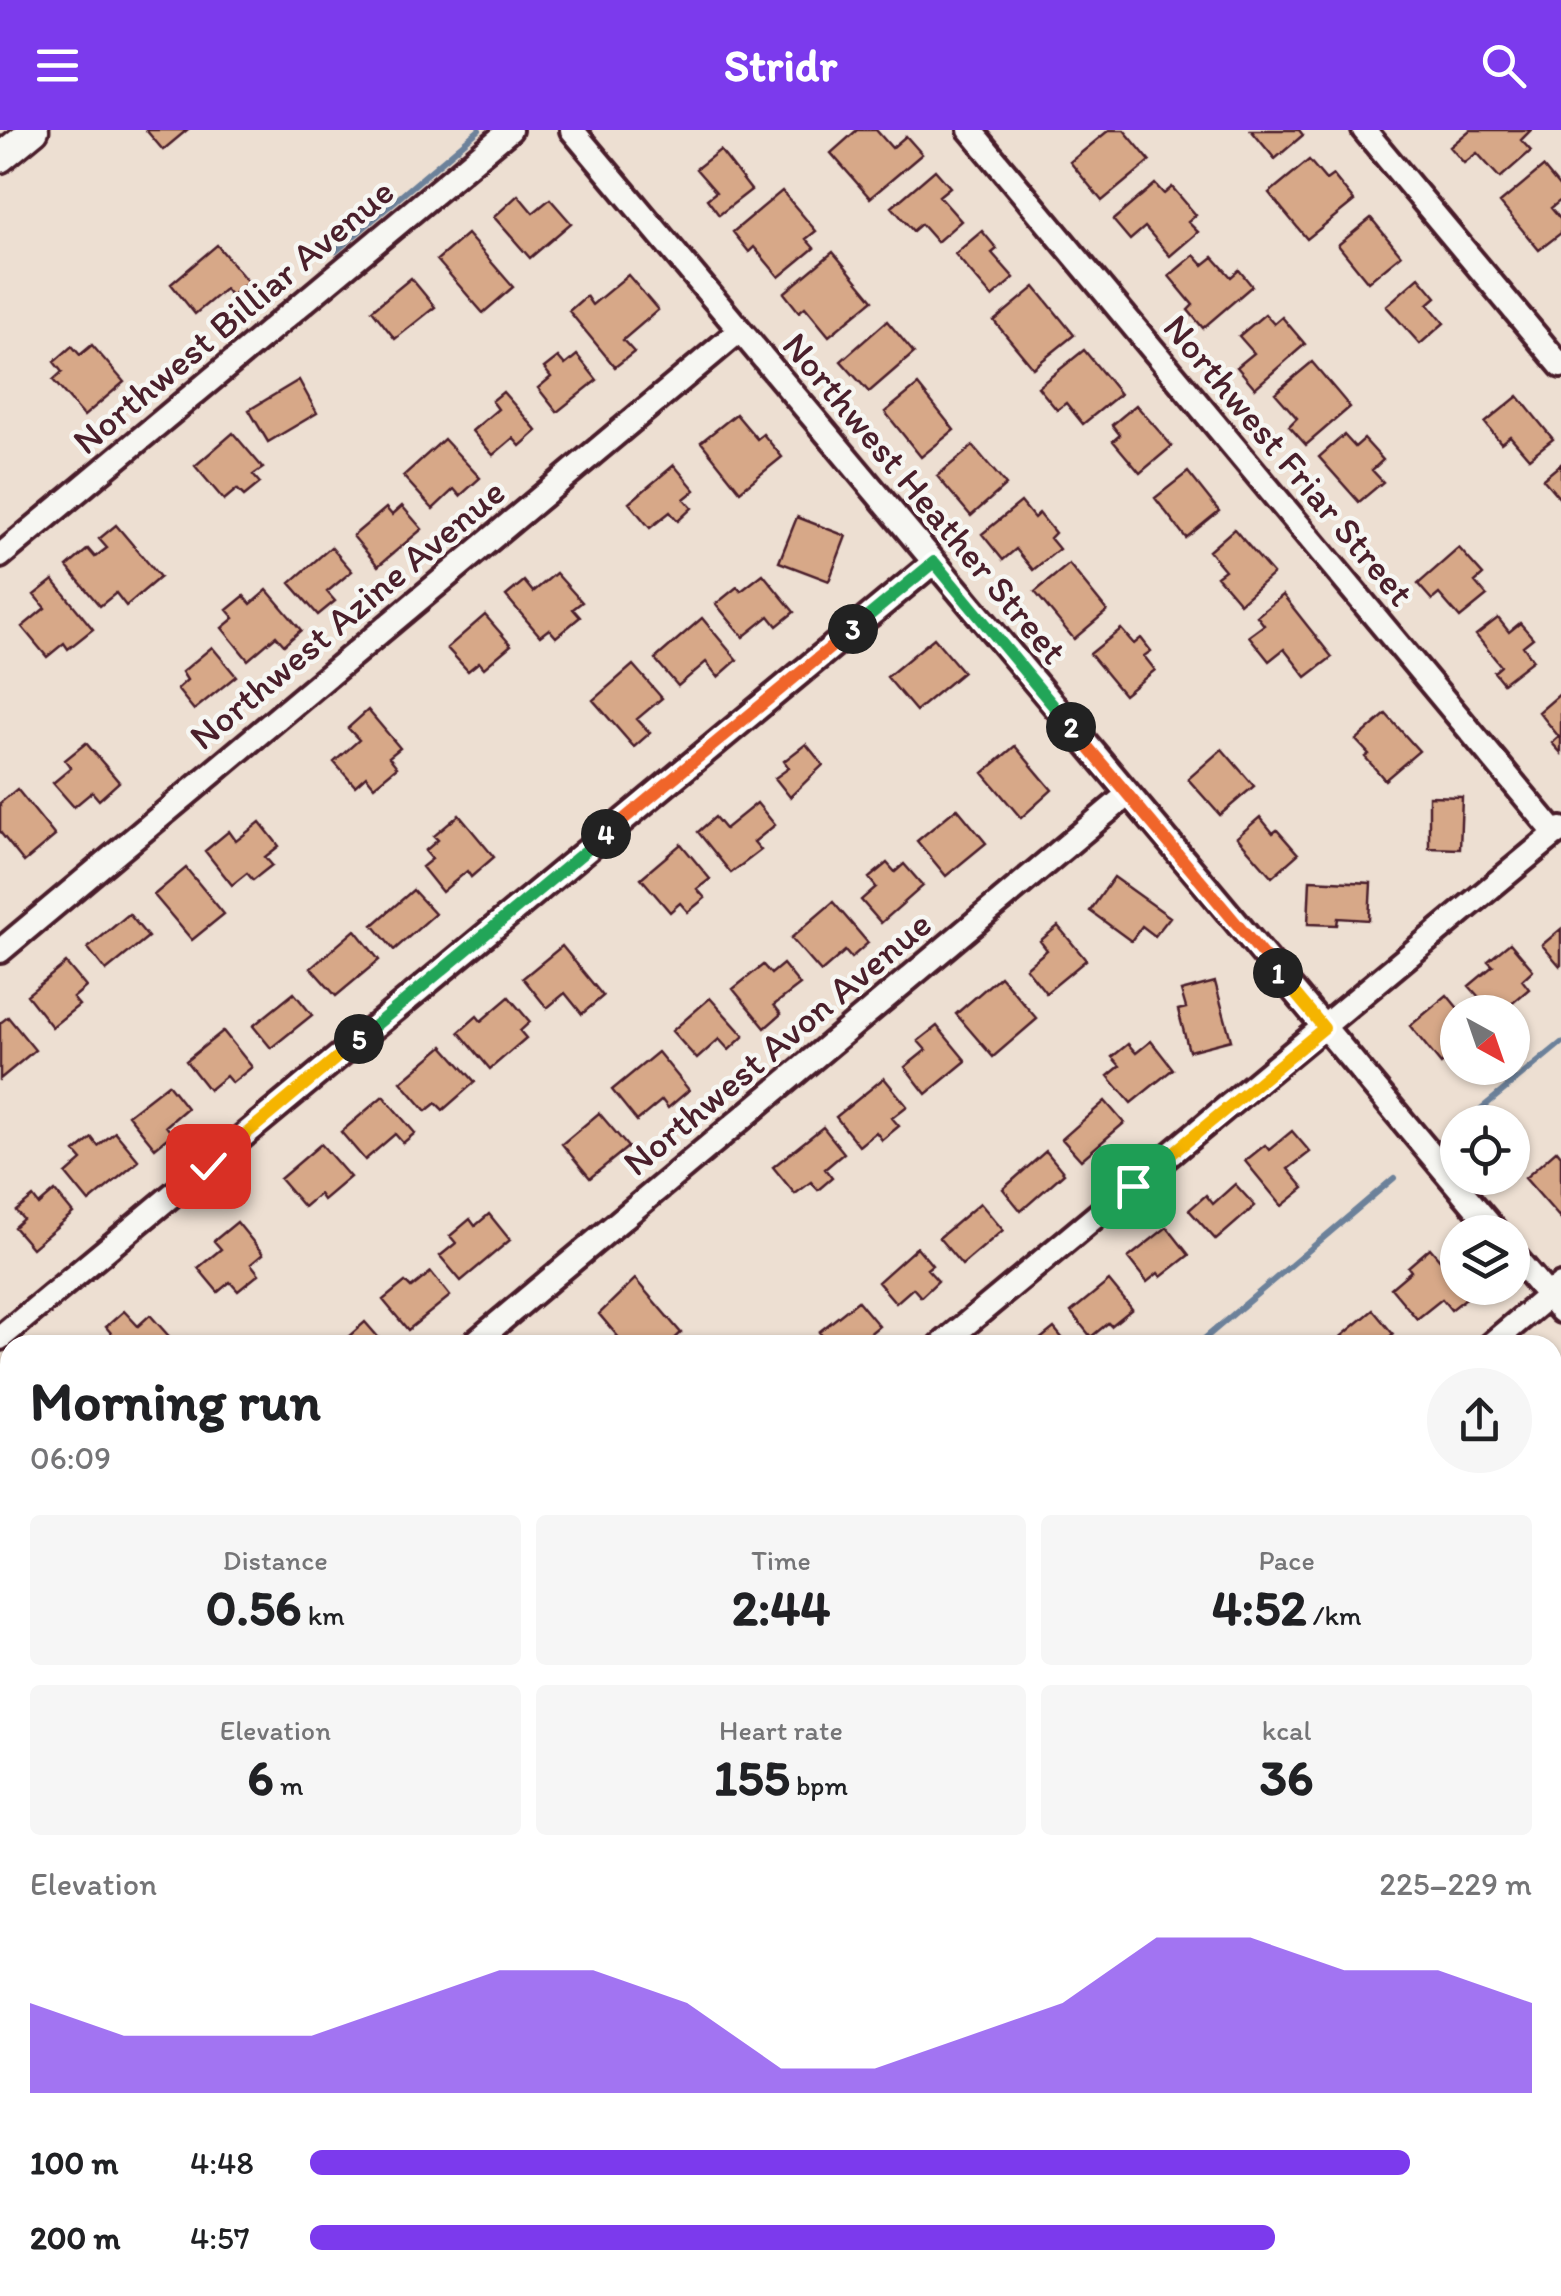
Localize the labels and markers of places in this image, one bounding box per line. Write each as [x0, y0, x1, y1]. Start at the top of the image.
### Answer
pin: 3 [828, 604, 878, 654]
pin: 2 [1046, 702, 1096, 752]
pin: 4 [581, 809, 631, 859]
pin: 1 [1253, 948, 1303, 998]
pin: 5 [334, 1014, 384, 1064]
pin [166, 1124, 251, 1209]
pin [1091, 1144, 1176, 1229]

